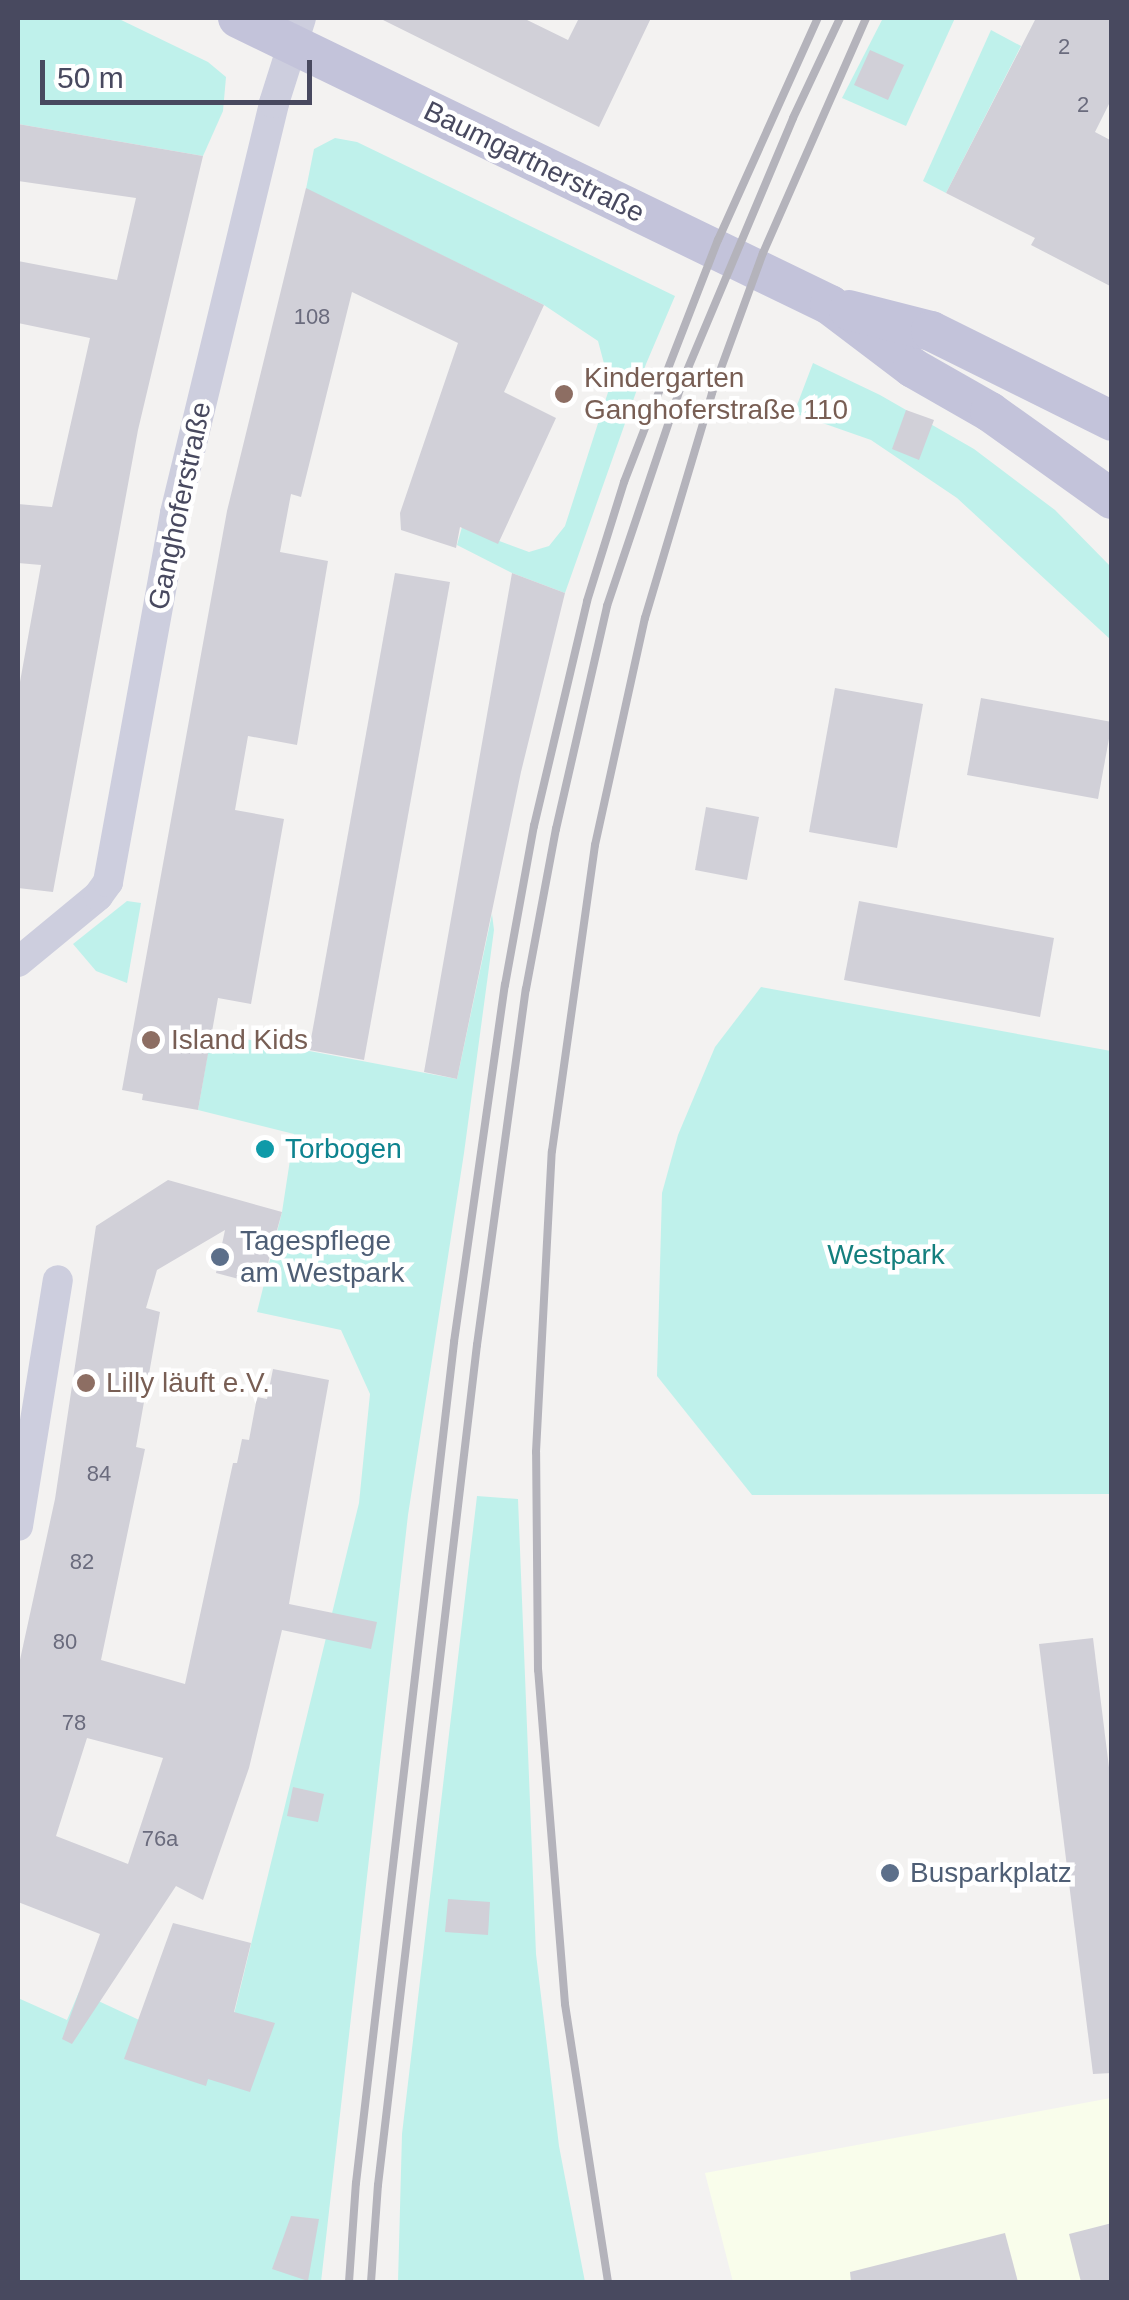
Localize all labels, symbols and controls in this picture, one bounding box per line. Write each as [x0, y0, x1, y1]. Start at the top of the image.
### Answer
house number: 2 [1058, 34, 1070, 60]
scale bar [45, 40, 318, 102]
text: 50 m [57, 61, 124, 94]
house number: 2 [1077, 92, 1089, 118]
street label: Baumgartnerstraße [418, 94, 650, 230]
house number: 108 [294, 304, 330, 330]
place label: Kindergarten Ganghoferstraße 110 [584, 361, 848, 427]
marker: Kindergarten Ganghoferstraße 110 [553, 383, 575, 405]
street label: Ganghoferstraße [142, 399, 218, 613]
place label: Island Kids [171, 1023, 308, 1057]
marker: Island Kids [140, 1029, 162, 1051]
place label: Torbogen [285, 1132, 402, 1166]
marker: Torbogen [254, 1138, 276, 1160]
place label: Tagespflege am Westpark [240, 1224, 404, 1290]
park label: Westpark [827, 1238, 945, 1272]
marker: Tagespflege am Westpark [209, 1246, 231, 1268]
place label: Lilly läuft e.V. [106, 1366, 270, 1400]
marker: Lilly läuft e.V. [75, 1372, 97, 1394]
house number: 84 [87, 1461, 111, 1487]
house number: 82 [70, 1549, 94, 1575]
house number: 80 [53, 1629, 77, 1655]
house number: 78 [62, 1710, 86, 1736]
house number: 76a [142, 1826, 178, 1852]
place label: Busparkplatz [910, 1856, 1072, 1890]
marker: Busparkplatz [879, 1862, 901, 1884]

